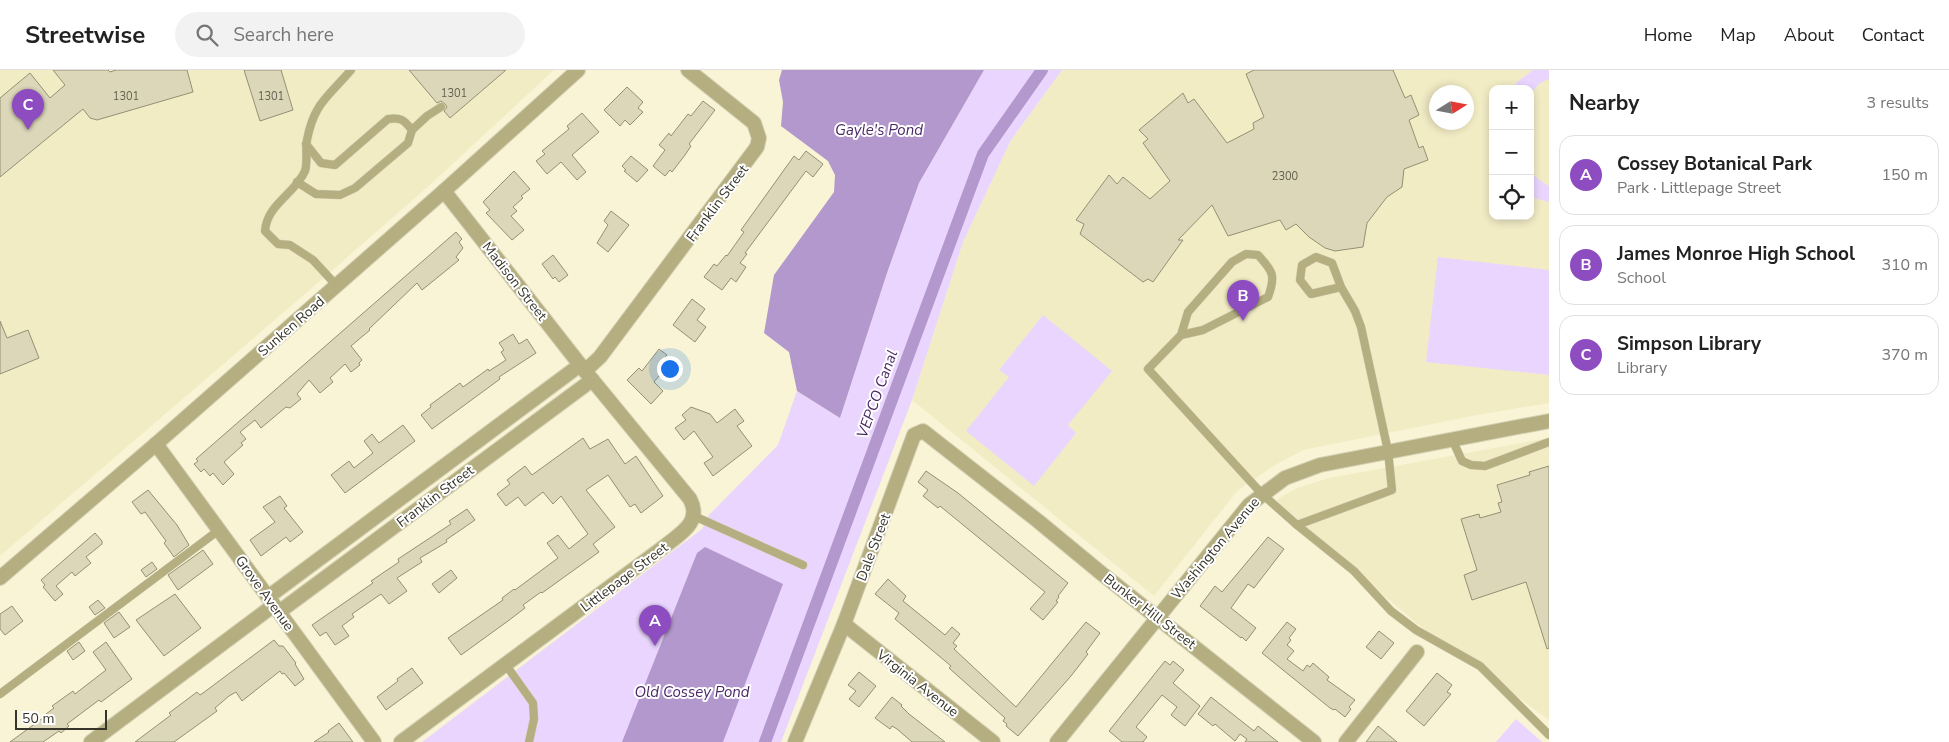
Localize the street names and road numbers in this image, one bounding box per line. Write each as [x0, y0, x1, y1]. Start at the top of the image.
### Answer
street label: Franklin Street [682, 161, 753, 246]
street label: Madison Street [478, 238, 551, 325]
street label: Sunken Road [254, 292, 329, 361]
street label: Franklin Street [393, 461, 478, 532]
street label: Washington Avenue [1167, 493, 1264, 603]
street label: Dale Street [852, 510, 895, 584]
street label: Littlepage Street [577, 538, 672, 617]
street label: Grove Avenue [231, 552, 298, 635]
street label: Bunker Hill Street [1100, 569, 1200, 653]
street label: Virginia Avenue [872, 645, 963, 721]

